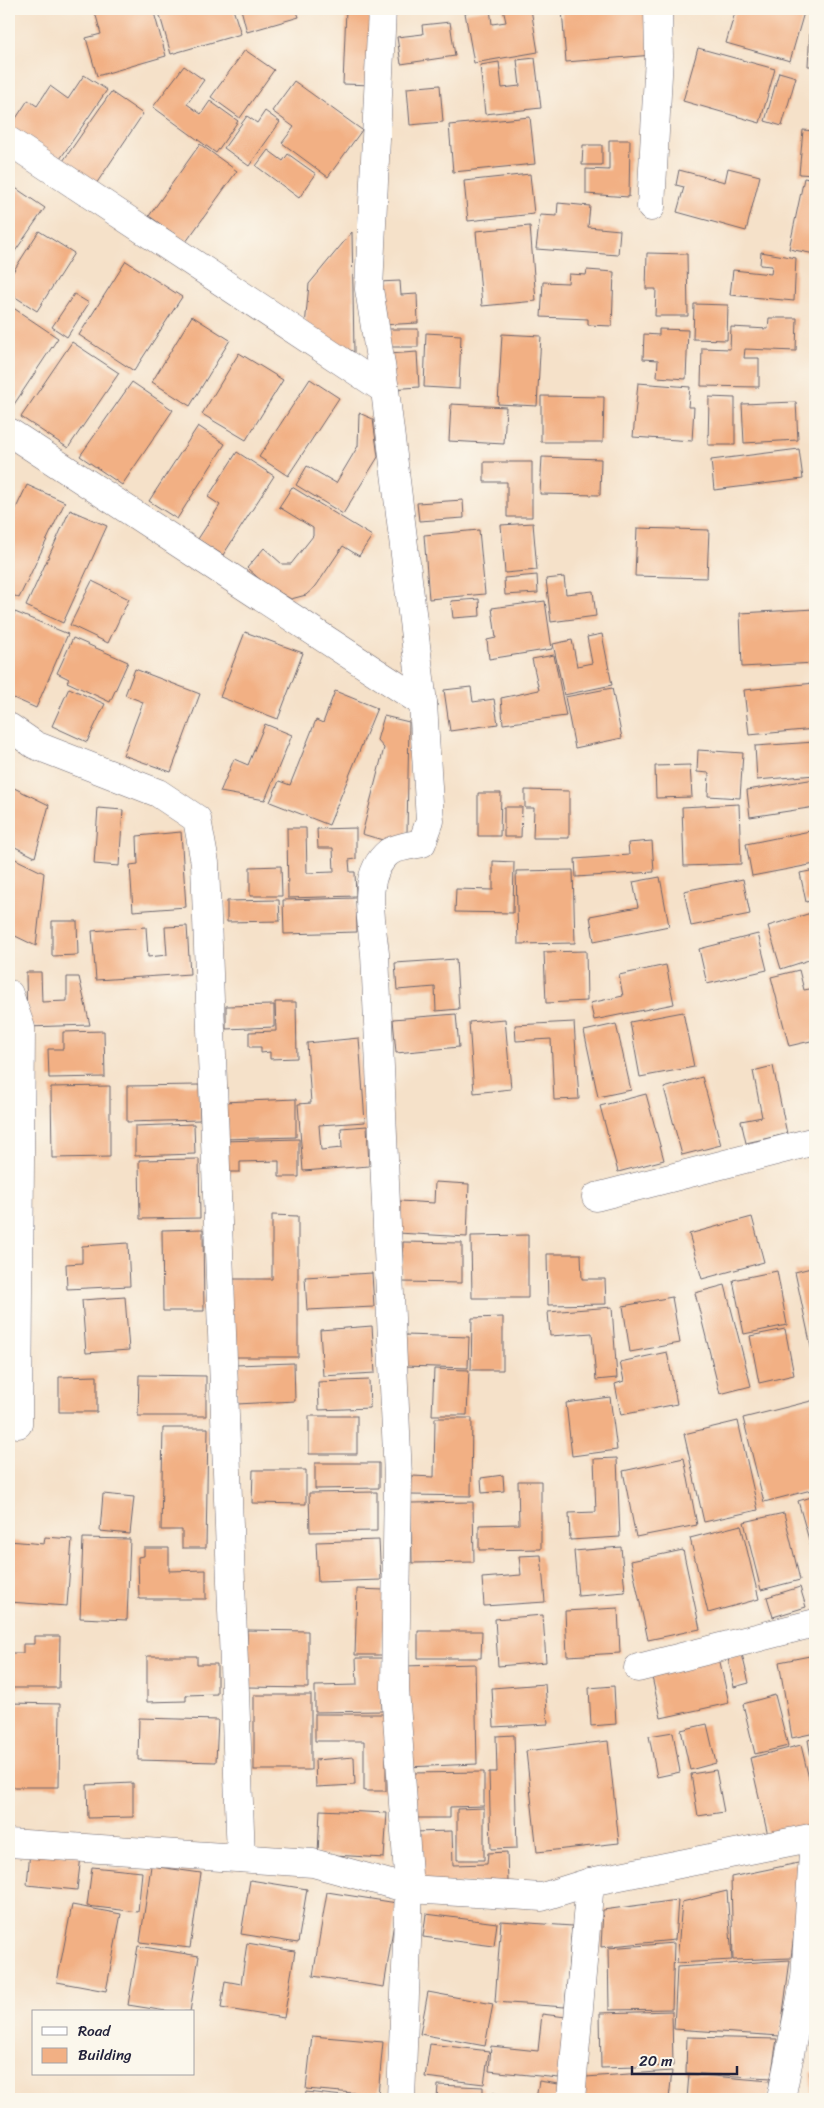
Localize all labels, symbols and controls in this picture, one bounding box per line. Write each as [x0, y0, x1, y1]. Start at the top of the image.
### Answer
legend [32, 2010, 195, 2076]
text: Road [78, 2018, 111, 2044]
text: Building [78, 2042, 132, 2068]
scale bar [632, 2043, 736, 2075]
text: 20 m [639, 2048, 673, 2074]

